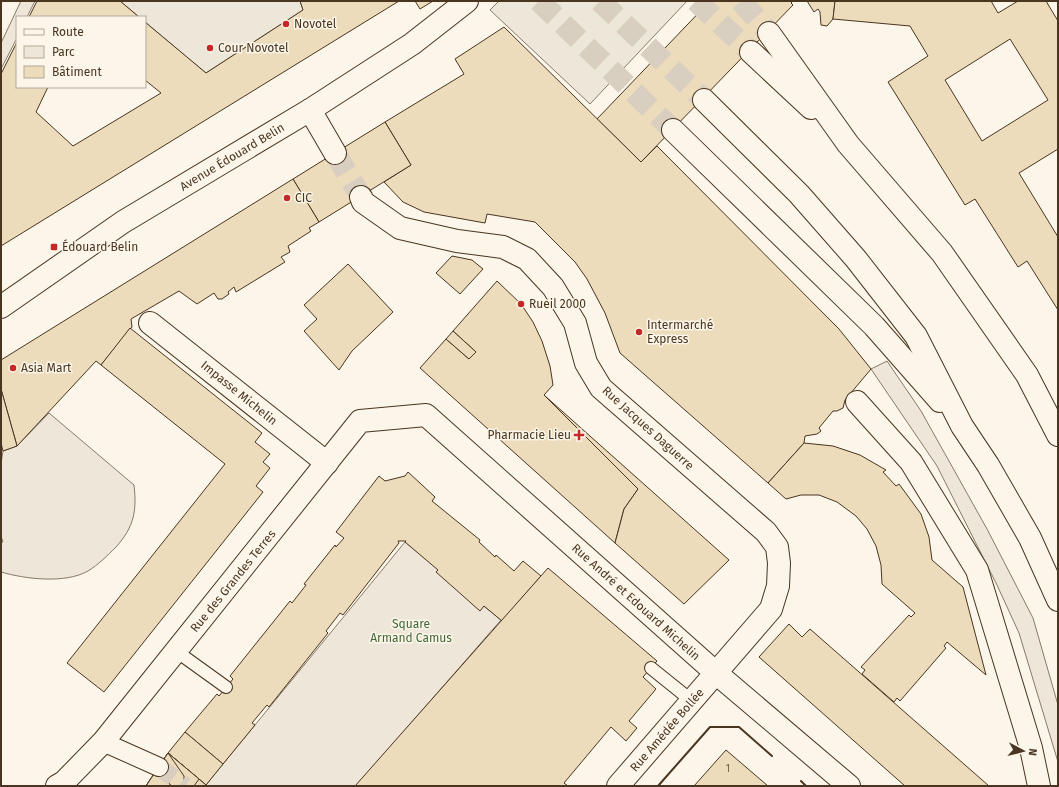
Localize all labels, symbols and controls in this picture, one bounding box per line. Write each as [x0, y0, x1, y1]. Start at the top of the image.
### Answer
legend [16, 16, 146, 88]
place label: Novotel [294, 17, 337, 31]
marker: Novotel [281, 19, 291, 29]
text: Route [52, 25, 84, 39]
place label: Cour Novotel [218, 41, 289, 55]
marker: Cour Novotel [205, 43, 215, 53]
text: Parc [52, 45, 75, 59]
text: Bâtiment [52, 65, 102, 79]
street label: Avenue Édouard Belin [177, 119, 287, 194]
place label: CIC [295, 191, 312, 205]
marker: CIC [282, 193, 292, 203]
place label: Édouard Belin [62, 239, 138, 254]
marker: Édouard Belin [49, 242, 59, 252]
place label: Rueil 2000 [529, 297, 586, 311]
marker: Rueil 2000 [516, 299, 526, 309]
place label: Intermarché Express [647, 318, 713, 346]
marker: Intermarché Express [634, 327, 644, 337]
street label: Impasse Michelin [198, 358, 280, 428]
place label: Asia Mart [21, 361, 72, 375]
marker: Asia Mart [8, 363, 18, 373]
street label: Rue Jacques Daguerre [599, 383, 697, 473]
place label: Pharmacie Lieu [488, 428, 571, 442]
marker: Pharmacie Lieu [574, 430, 584, 440]
street label: Rue des Grandes Terres [187, 527, 279, 635]
street label: Rue André et Edouard Michelin [569, 541, 703, 663]
park label: Square Armand Camus [370, 617, 452, 645]
street label: Rue Amédée Bollée [627, 686, 707, 774]
north arrow [1003, 731, 1043, 771]
text: N [1026, 748, 1039, 757]
house number: 1 [726, 763, 730, 775]

